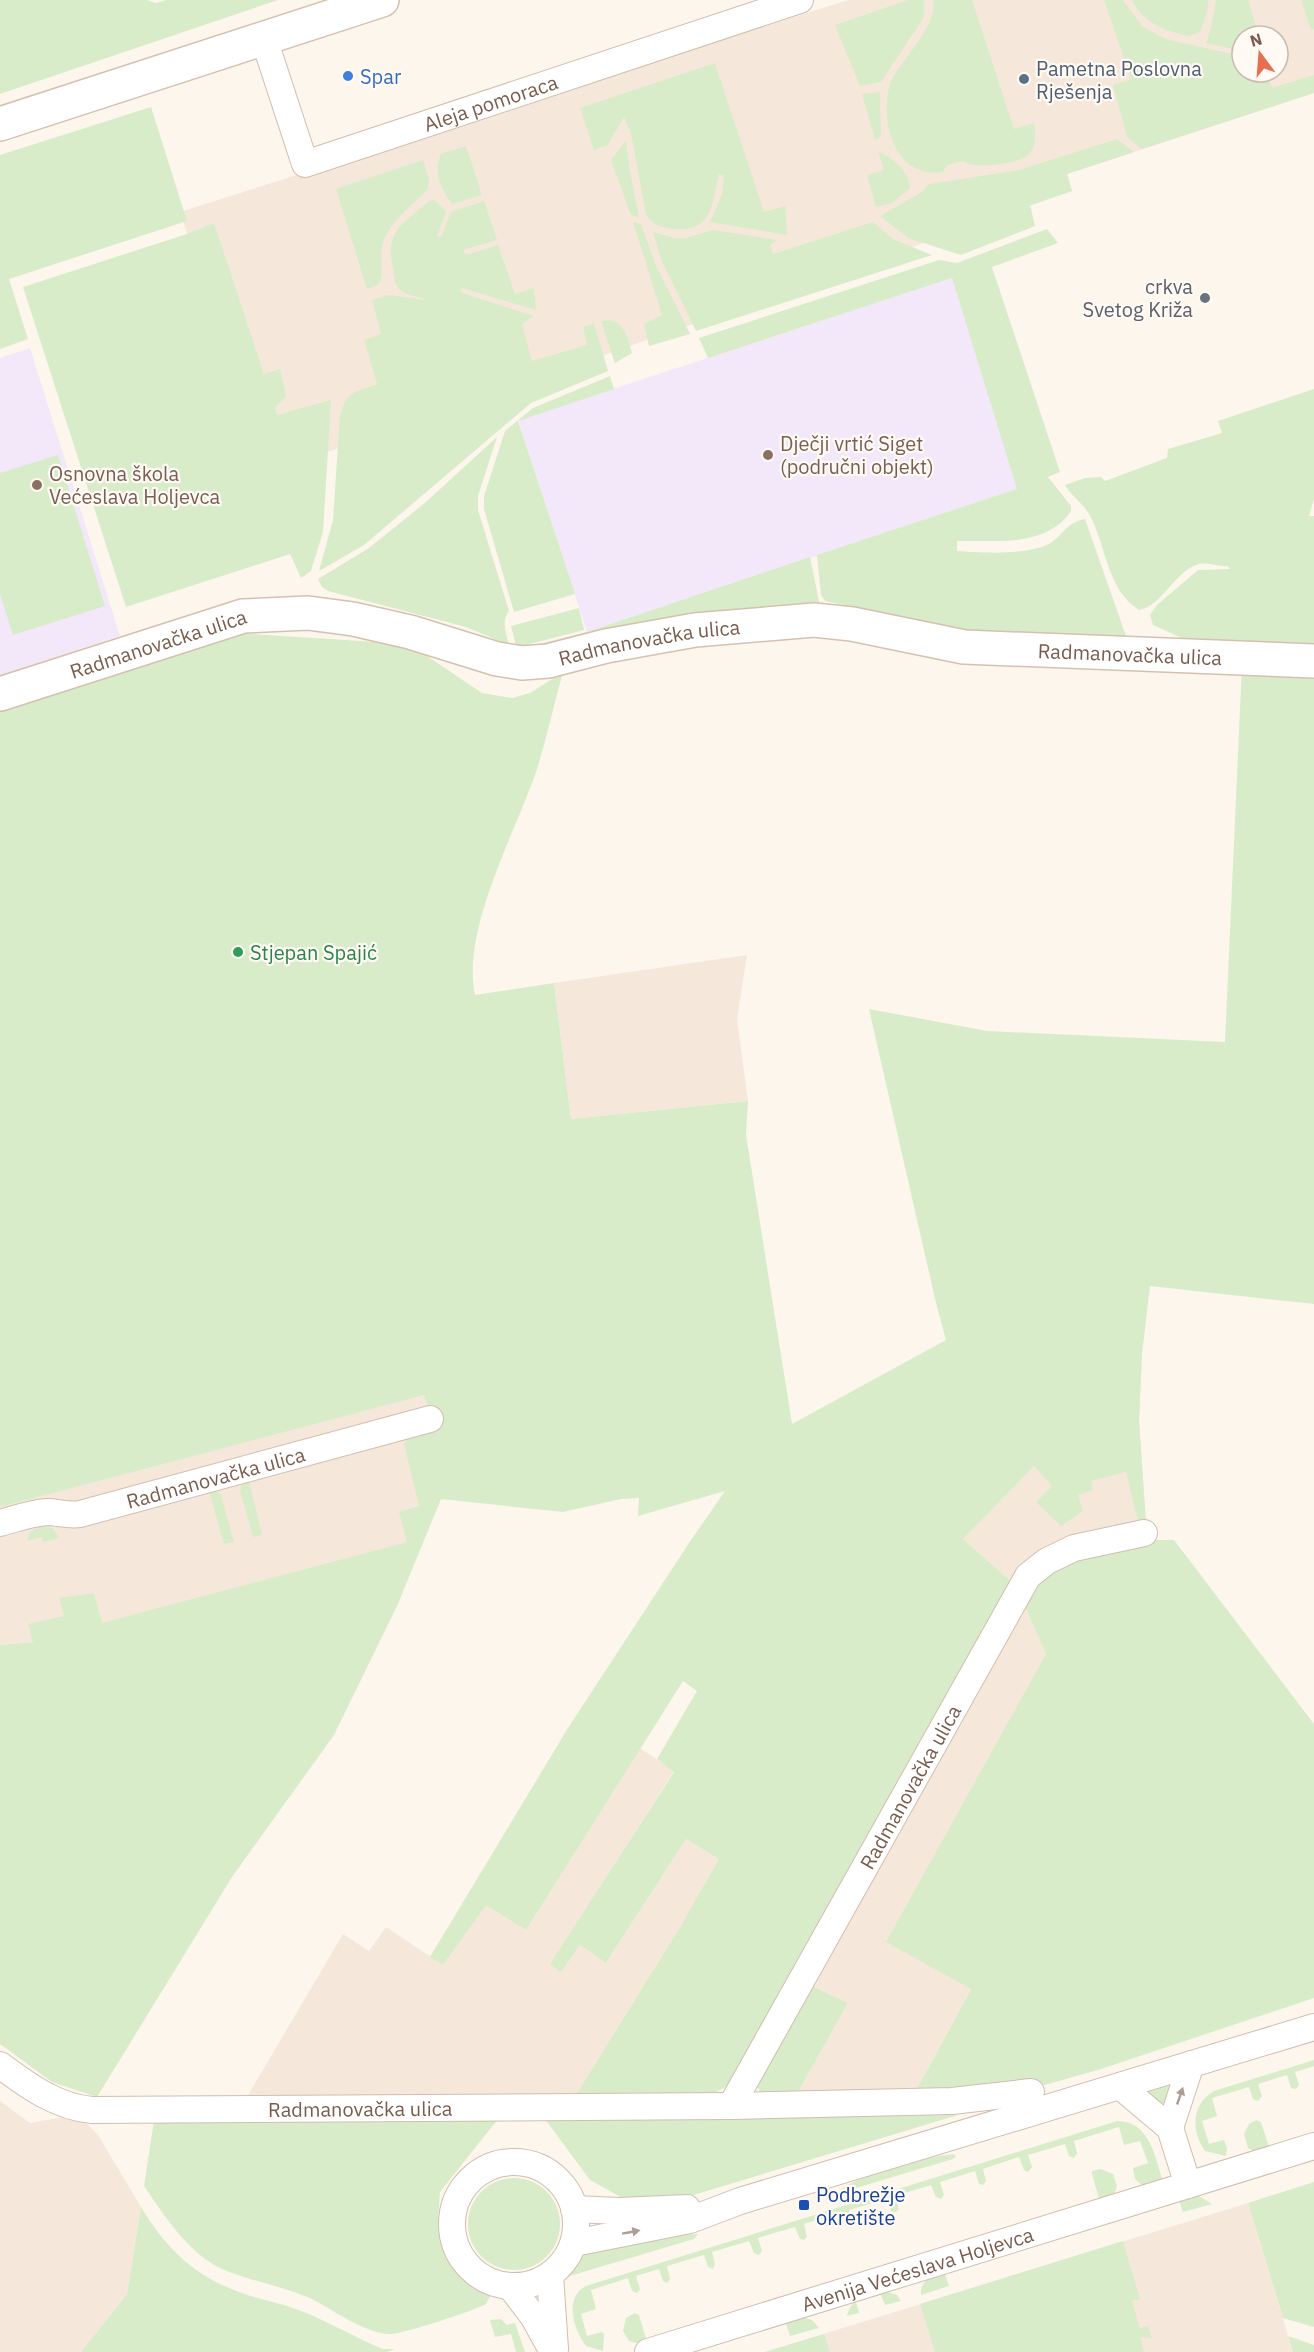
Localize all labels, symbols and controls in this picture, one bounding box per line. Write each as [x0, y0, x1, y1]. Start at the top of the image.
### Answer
north arrow [1230, 24, 1290, 84]
text: N [1248, 28, 1264, 51]
place label: Pametna Poslovna Rješenja [1036, 55, 1202, 105]
place label: Spar [360, 63, 401, 90]
street label: Aleja pomoraca [420, 68, 561, 137]
marker: Spar [341, 69, 355, 83]
marker: Pametna Poslovna Rješenja [1017, 72, 1031, 86]
place label: crkva Svetog Križa [1083, 273, 1193, 323]
marker: crkva Svetog Križa [1198, 291, 1212, 305]
place label: Dječji vrtić Siget (područni objekt) [780, 430, 934, 480]
marker: Dječji vrtić Siget (područni objekt) [761, 448, 775, 462]
place label: Osnovna škola Većeslava Holjevca [49, 460, 221, 510]
marker: Osnovna škola Većeslava Holjevca [30, 478, 44, 492]
street label: Radmanovačka ulica [66, 602, 250, 684]
street label: Radmanovačka ulica [555, 613, 741, 671]
street label: Radmanovačka ulica [1037, 636, 1223, 671]
place label: Stjepan Spajić [250, 939, 377, 966]
marker: Stjepan Spajić [231, 945, 245, 959]
street label: Radmanovačka ulica [123, 1440, 308, 1514]
street label: Radmanovačka ulica [853, 1699, 967, 1874]
one-way arrow [1176, 2087, 1186, 2105]
street label: Radmanovačka ulica [268, 2094, 453, 2122]
place label: Podbrežje okretište [816, 2181, 906, 2231]
marker: Podbrežje okretište [797, 2198, 811, 2212]
street label: Avenija Većeslava Holjevca [798, 2220, 1037, 2317]
one-way arrow [622, 2227, 641, 2236]

